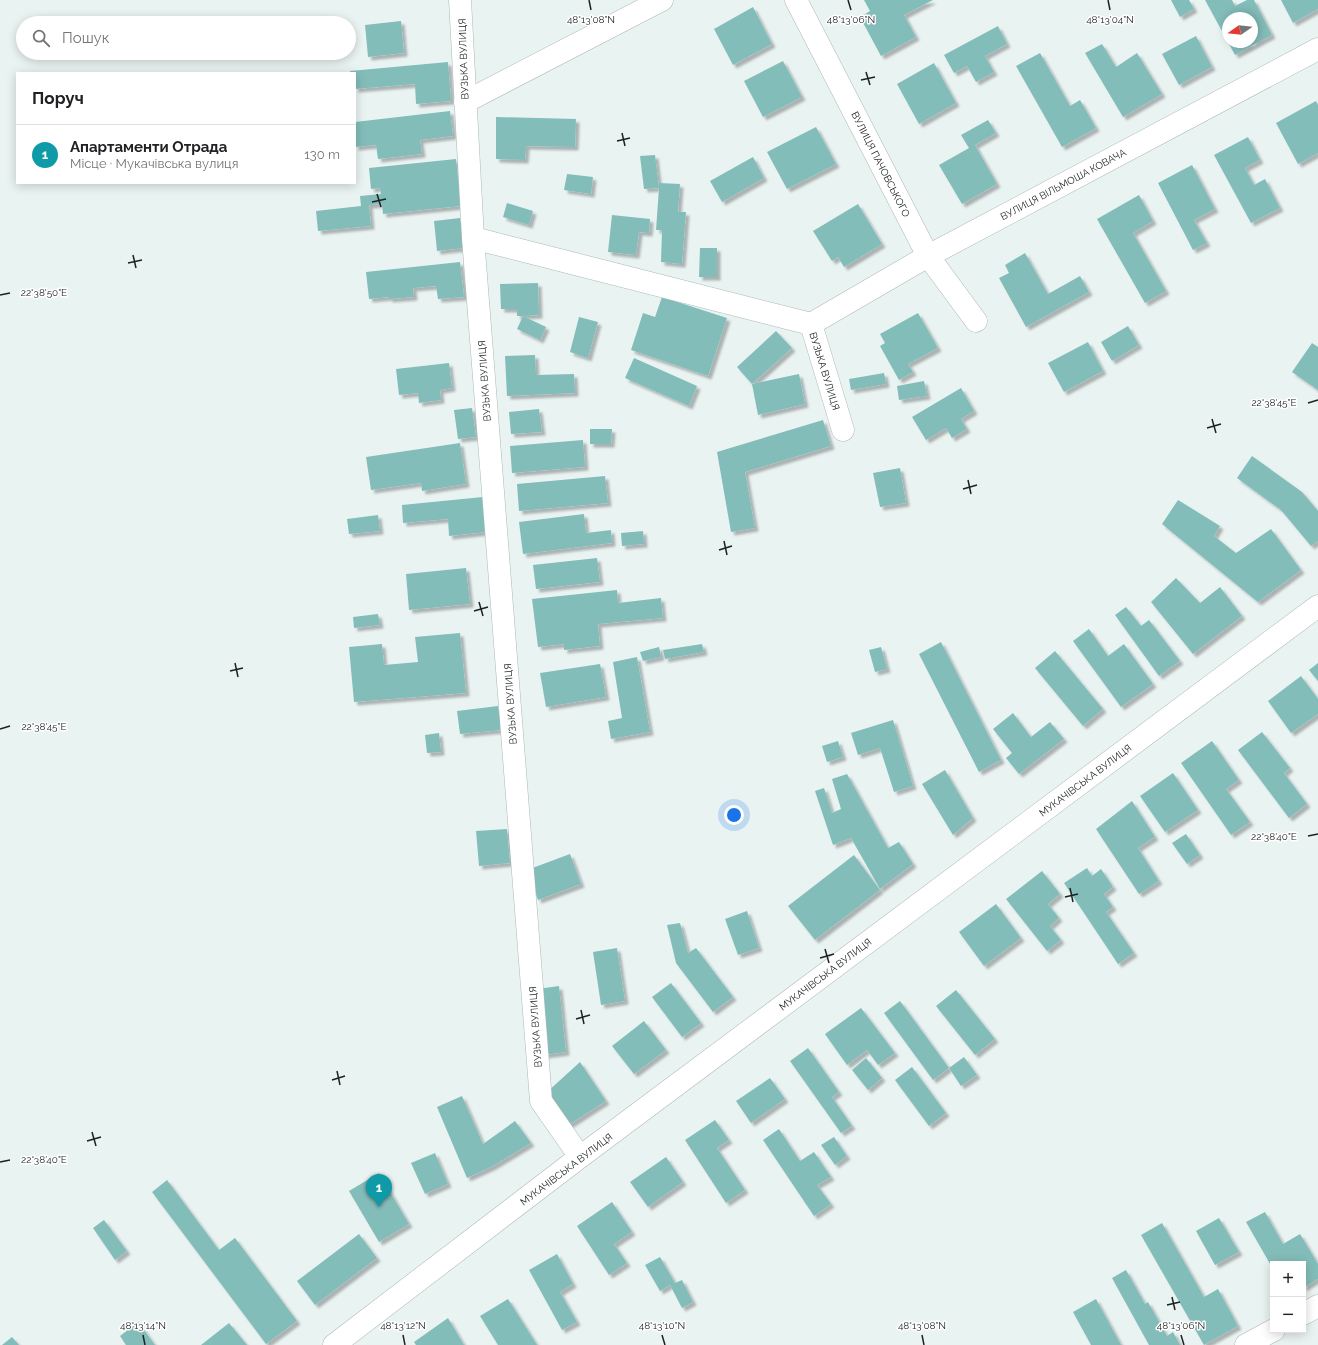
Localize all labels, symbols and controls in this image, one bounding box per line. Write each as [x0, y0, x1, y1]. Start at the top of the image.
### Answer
north arrow [1222, 12, 1258, 48]
text: 48°13'08"N [567, 14, 615, 25]
text: 48°13'06"N [827, 14, 875, 25]
text: 48°13'04"N [1086, 14, 1134, 25]
search box [16, 16, 356, 60]
street label: ВУЗЬКА ВУЛИЦЯ [457, 18, 470, 100]
icon: search [30, 27, 52, 49]
text: Пошук [62, 29, 110, 47]
text: Поруч [32, 88, 84, 108]
street label: ВУЛИЦЯ ПАЧОВСЬКОГО [849, 110, 912, 219]
text: Апартаменти Отрада [70, 138, 227, 156]
street label: ВУЛИЦЯ ВІЛЬМОША КОВАЧА [999, 146, 1128, 222]
text: 1 [42, 147, 48, 162]
text: 130 m [304, 147, 340, 162]
text: Місце · Мукачівська вулиця [70, 156, 238, 171]
text: 22°38'50"E [21, 287, 67, 298]
street label: ВУЗЬКА ВУЛИЦЯ [807, 331, 842, 412]
street label: ВУЗЬКА ВУЛИЦЯ [476, 340, 493, 422]
text: 22°38'45"E [1251, 397, 1297, 408]
street label: ВУЗЬКА ВУЛИЦЯ [502, 663, 519, 745]
text: 22°38'45"E [21, 721, 67, 732]
street label: МУКАЧІВСЬКА ВУЛИЦЯ [1037, 742, 1134, 819]
your location [724, 805, 744, 825]
text: 22°38'40"E [1251, 831, 1297, 842]
street label: МУКАЧІВСЬКА ВУЛИЦЯ [777, 936, 874, 1013]
street label: ВУЗЬКА ВУЛИЦЯ [527, 986, 544, 1068]
street label: МУКАЧІВСЬКА ВУЛИЦЯ [518, 1131, 615, 1208]
text: 22°38'40"E [21, 1154, 67, 1165]
pin: 1 [366, 1174, 392, 1207]
map controls [1270, 1261, 1306, 1333]
button: + [1270, 1261, 1306, 1297]
button: − [1270, 1297, 1306, 1333]
text: 48°13'14"N [120, 1320, 166, 1331]
text: 48°13'12"N [380, 1320, 426, 1331]
text: 48°13'10"N [639, 1320, 685, 1331]
text: 48°13'08"N [898, 1320, 946, 1331]
text: 48°13'06"N [1157, 1320, 1205, 1331]

